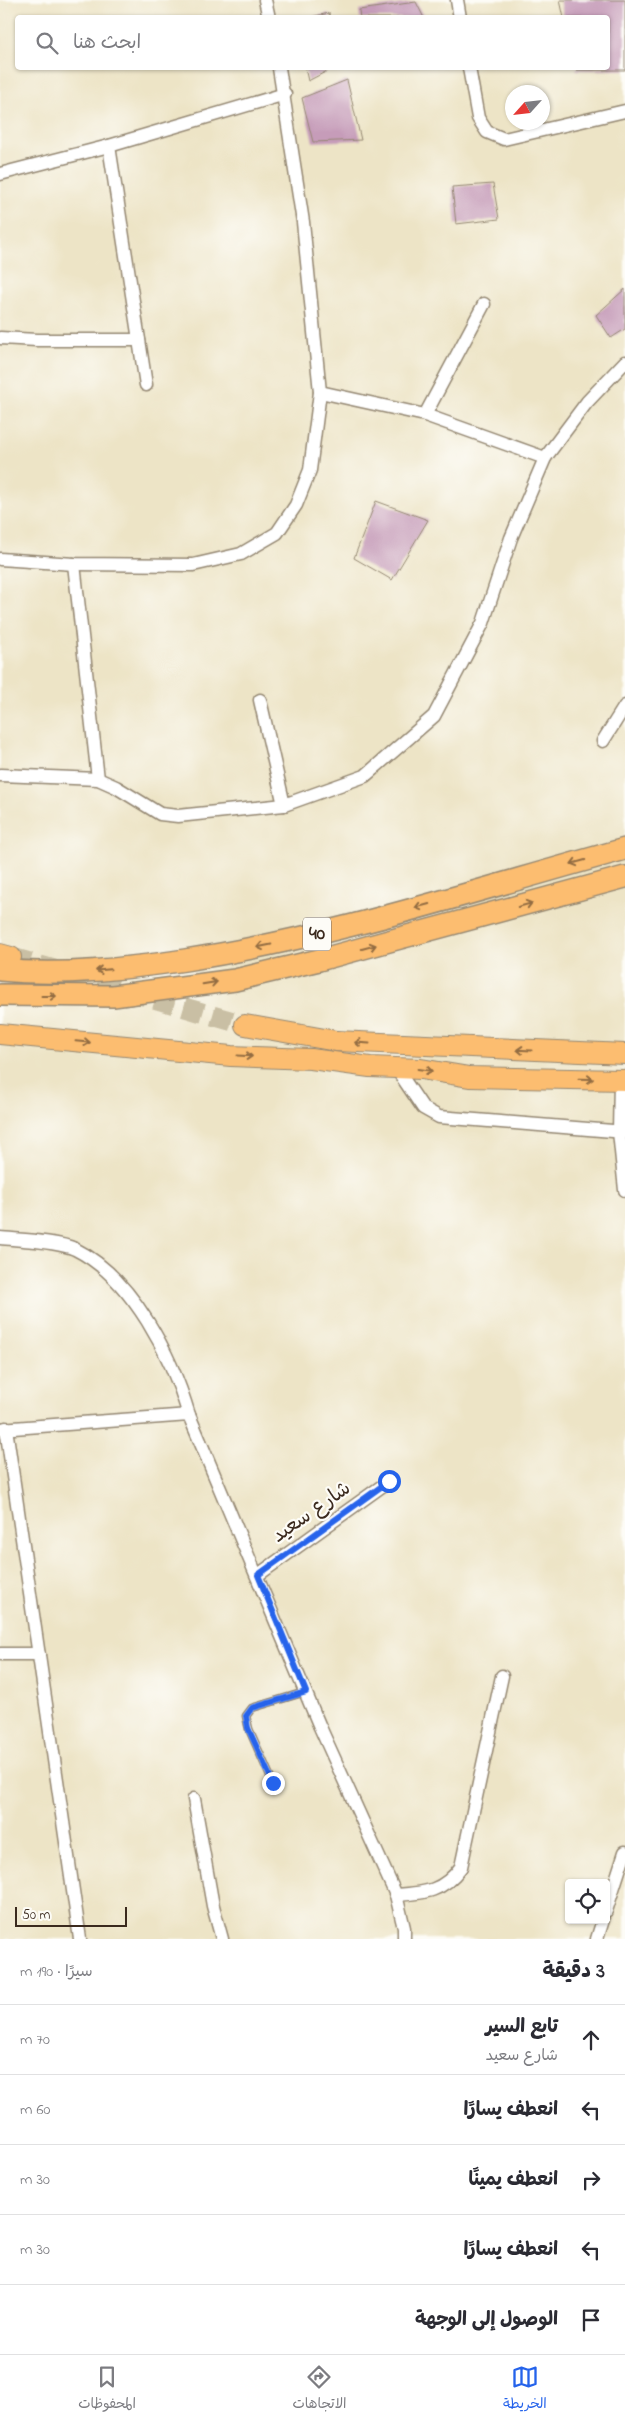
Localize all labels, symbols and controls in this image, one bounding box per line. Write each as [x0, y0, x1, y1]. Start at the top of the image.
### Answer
search box [15, 15, 610, 70]
icon: search [33, 29, 61, 57]
text: ابحث هنا [73, 30, 141, 57]
north arrow [505, 85, 550, 130]
one-way arrow [570, 858, 586, 867]
one-way arrow [517, 899, 533, 909]
one-way arrow [414, 902, 430, 912]
road number: 40 [303, 918, 331, 951]
one-way arrow [256, 941, 272, 951]
one-way arrow [360, 942, 376, 951]
one-way arrow [96, 965, 112, 974]
one-way arrow [202, 978, 218, 988]
one-way arrow [40, 991, 56, 1001]
one-way arrow [75, 1037, 91, 1046]
one-way arrow [354, 1038, 370, 1047]
one-way arrow [516, 1045, 532, 1054]
one-way arrow [237, 1052, 253, 1061]
one-way arrow [416, 1065, 432, 1075]
one-way arrow [578, 1075, 594, 1084]
route start [378, 1470, 401, 1493]
street label: شارع سعيد [267, 1475, 357, 1551]
route end [262, 1772, 285, 1795]
map controls [565, 1879, 610, 1924]
button: locate [565, 1879, 610, 1924]
scale bar [15, 1904, 128, 1927]
text: 50 m [22, 1905, 50, 1926]
text: 3 دقيقة [543, 1957, 605, 1987]
text: سيرًا · 190 m [20, 1960, 93, 1984]
text: تابع السير [486, 2014, 558, 2041]
icon: ahead [577, 2026, 605, 2054]
text: 70 m [20, 2028, 50, 2052]
text: شارع سعيد [486, 2044, 558, 2068]
icon: left [577, 2096, 605, 2124]
text: انعطف يسارًا [463, 2097, 558, 2124]
text: 60 m [20, 2098, 50, 2122]
icon: right [577, 2166, 605, 2194]
text: انعطف يمينًا [468, 2167, 558, 2194]
text: 30 m [20, 2168, 50, 2192]
icon: left [577, 2236, 605, 2264]
text: انعطف يسارًا [463, 2237, 558, 2264]
text: 30 m [20, 2238, 50, 2262]
icon: arrive [577, 2306, 605, 2334]
text: الوصول إلى الوجهة [415, 2307, 558, 2334]
tab: المحفوظات [78, 2363, 136, 2416]
tab: الاتجاهات [292, 2363, 347, 2416]
tab: الخريطة [503, 2363, 547, 2416]

